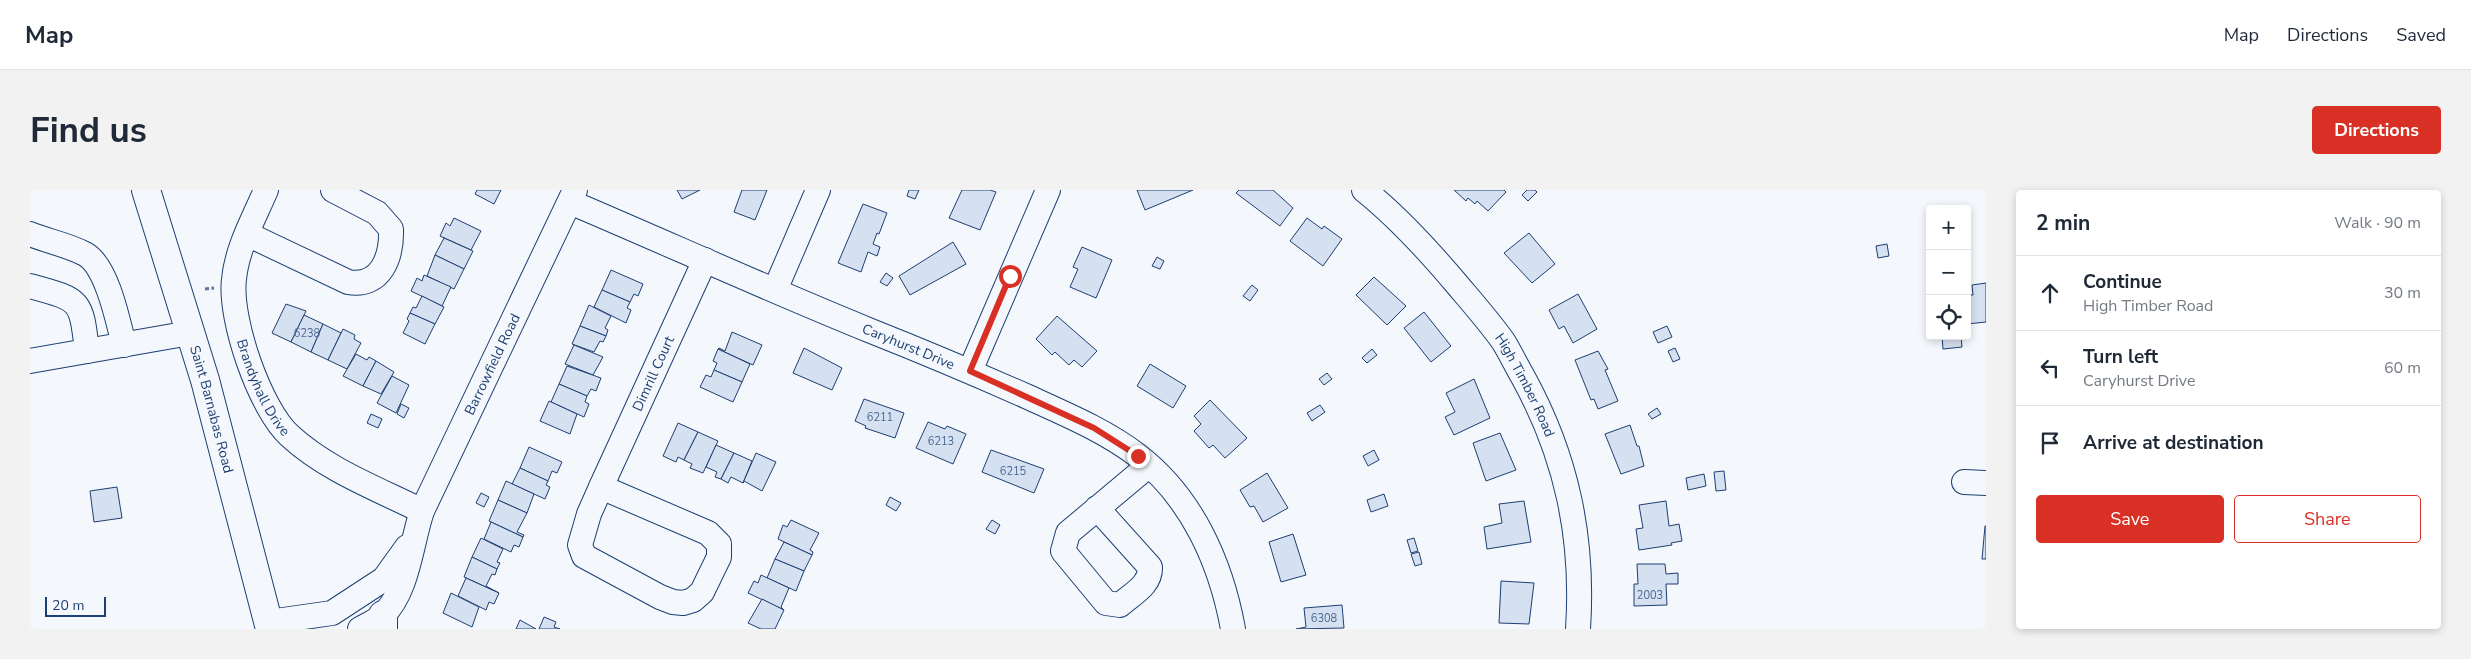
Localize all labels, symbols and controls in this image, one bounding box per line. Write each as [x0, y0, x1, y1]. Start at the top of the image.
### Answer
text: Map [25, 19, 73, 51]
text: Map [2224, 23, 2259, 47]
text: Directions [2287, 23, 2368, 47]
text: Saved [2396, 23, 2446, 47]
button: Directions [2312, 106, 2441, 154]
text: Find us [30, 107, 147, 154]
map controls [1926, 205, 1971, 340]
button: + [1926, 205, 1971, 250]
text: 2 min [2036, 209, 2090, 237]
text: Walk · 90 m [2334, 212, 2421, 234]
button: − [1926, 250, 1971, 295]
route start [999, 265, 1022, 288]
text: Continue [2083, 269, 2162, 295]
icon: ahead [2036, 279, 2064, 307]
text: 30 m [2384, 282, 2421, 304]
button: locate [1926, 295, 1971, 340]
text: High Timber Road [2083, 295, 2213, 317]
street label: Barrowfield Road [460, 311, 525, 418]
street label: Caryhurst Drive [859, 319, 958, 374]
house number: 6238 [294, 326, 321, 341]
street label: High Timber Road [1490, 329, 1559, 440]
street label: Dimrill Court [628, 333, 679, 414]
street label: Brandyhall Drive [232, 337, 294, 440]
street label: Saint Barnabas Road [185, 343, 238, 475]
text: Turn left [2083, 344, 2158, 370]
icon: left [2036, 354, 2064, 382]
text: 60 m [2384, 357, 2421, 379]
text: Caryhurst Drive [2083, 370, 2195, 392]
house number: 6211 [867, 410, 893, 425]
icon: arrive [2036, 429, 2064, 457]
text: Arrive at destination [2083, 430, 2264, 456]
house number: 6213 [928, 434, 954, 449]
route end [1127, 445, 1150, 468]
house number: 6215 [1000, 464, 1027, 479]
button: Save [2036, 495, 2224, 543]
button: Share [2234, 495, 2421, 543]
house number: 2003 [1637, 588, 1663, 603]
scale bar [45, 594, 106, 617]
text: 20 m [52, 596, 84, 615]
house number: 6308 [1311, 611, 1338, 626]

